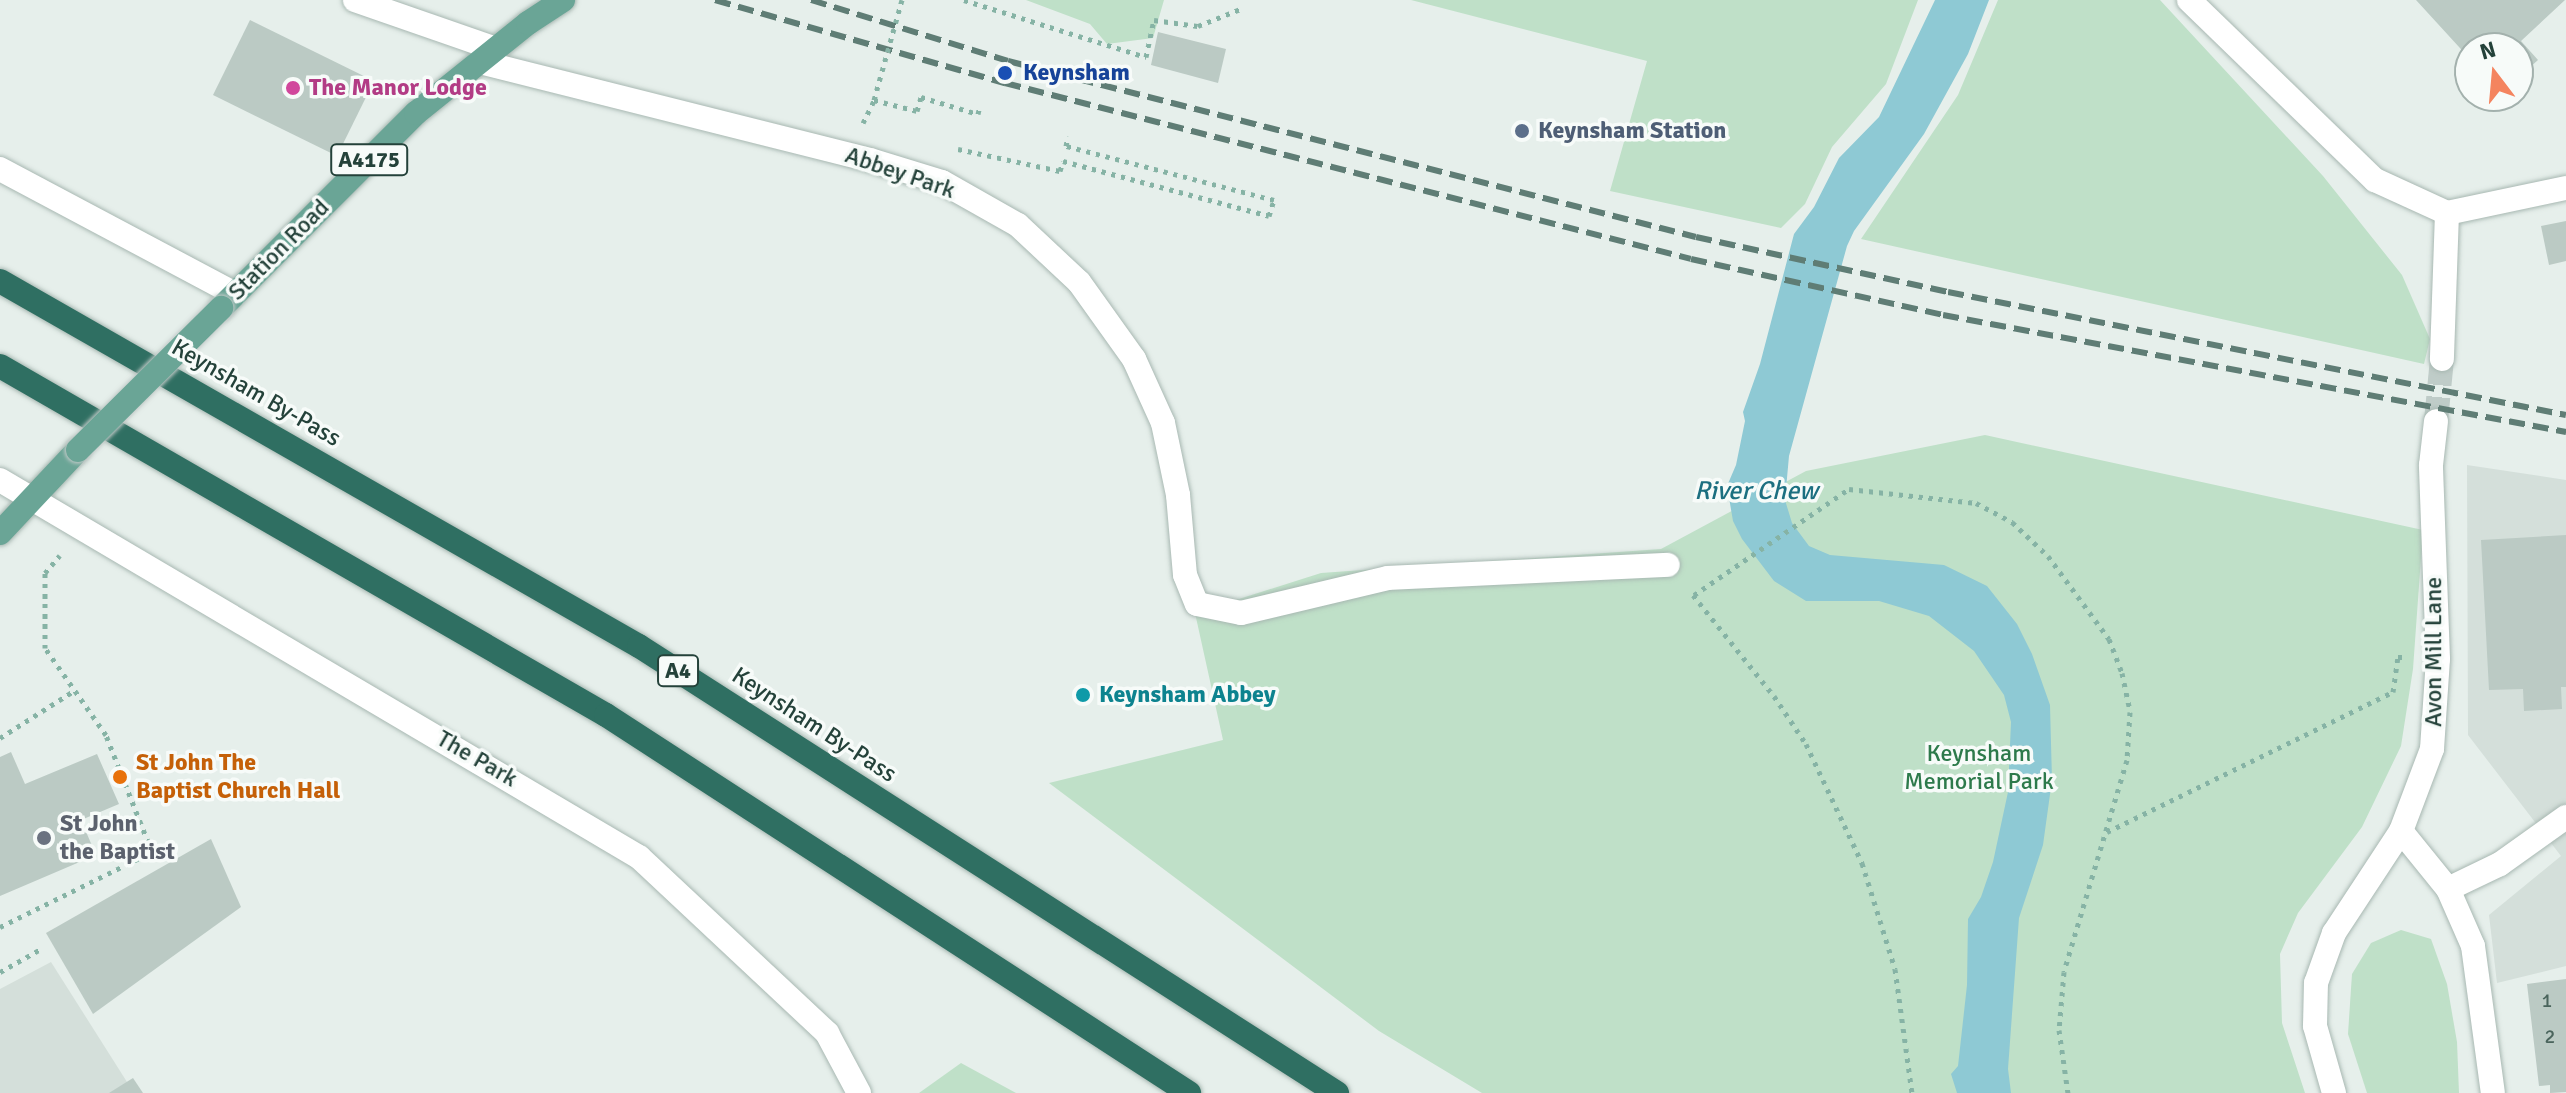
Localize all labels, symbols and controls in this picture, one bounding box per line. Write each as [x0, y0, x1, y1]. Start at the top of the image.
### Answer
north arrow [2454, 32, 2534, 112]
text: N [2477, 35, 2499, 65]
place label: Keynsham [1023, 59, 1130, 87]
marker: Keynsham [994, 62, 1016, 84]
place label: The Manor Lodge [309, 74, 487, 102]
marker: The Manor Lodge [284, 79, 302, 97]
place label: Keynsham Station [1538, 117, 1726, 145]
marker: Keynsham Station [1513, 122, 1531, 140]
street label: Abbey Park [841, 141, 959, 205]
road number: A4175 [329, 142, 409, 178]
street label: Station Road [223, 194, 335, 306]
street label: Keynsham By-Pass [166, 333, 346, 453]
water label: River Chew [1694, 476, 1818, 508]
street label: Avon Mill Lane [2420, 577, 2448, 727]
road number: A4 [656, 653, 700, 689]
street label: Keynsham By-Pass [726, 661, 902, 789]
place label: Keynsham Abbey [1099, 681, 1276, 709]
marker: Keynsham Abbey [1074, 686, 1092, 704]
street label: The Park [432, 724, 522, 794]
park label: Keynsham Memorial Park [1904, 740, 2054, 796]
place label: St John The Baptist Church Hall [136, 749, 340, 805]
marker: St John The Baptist Church Hall [111, 768, 129, 786]
place label: St John the Baptist [60, 810, 175, 866]
marker: St John the Baptist [35, 829, 53, 847]
house number: 1 [2542, 988, 2552, 1012]
house number: 2 [2545, 1024, 2555, 1048]

